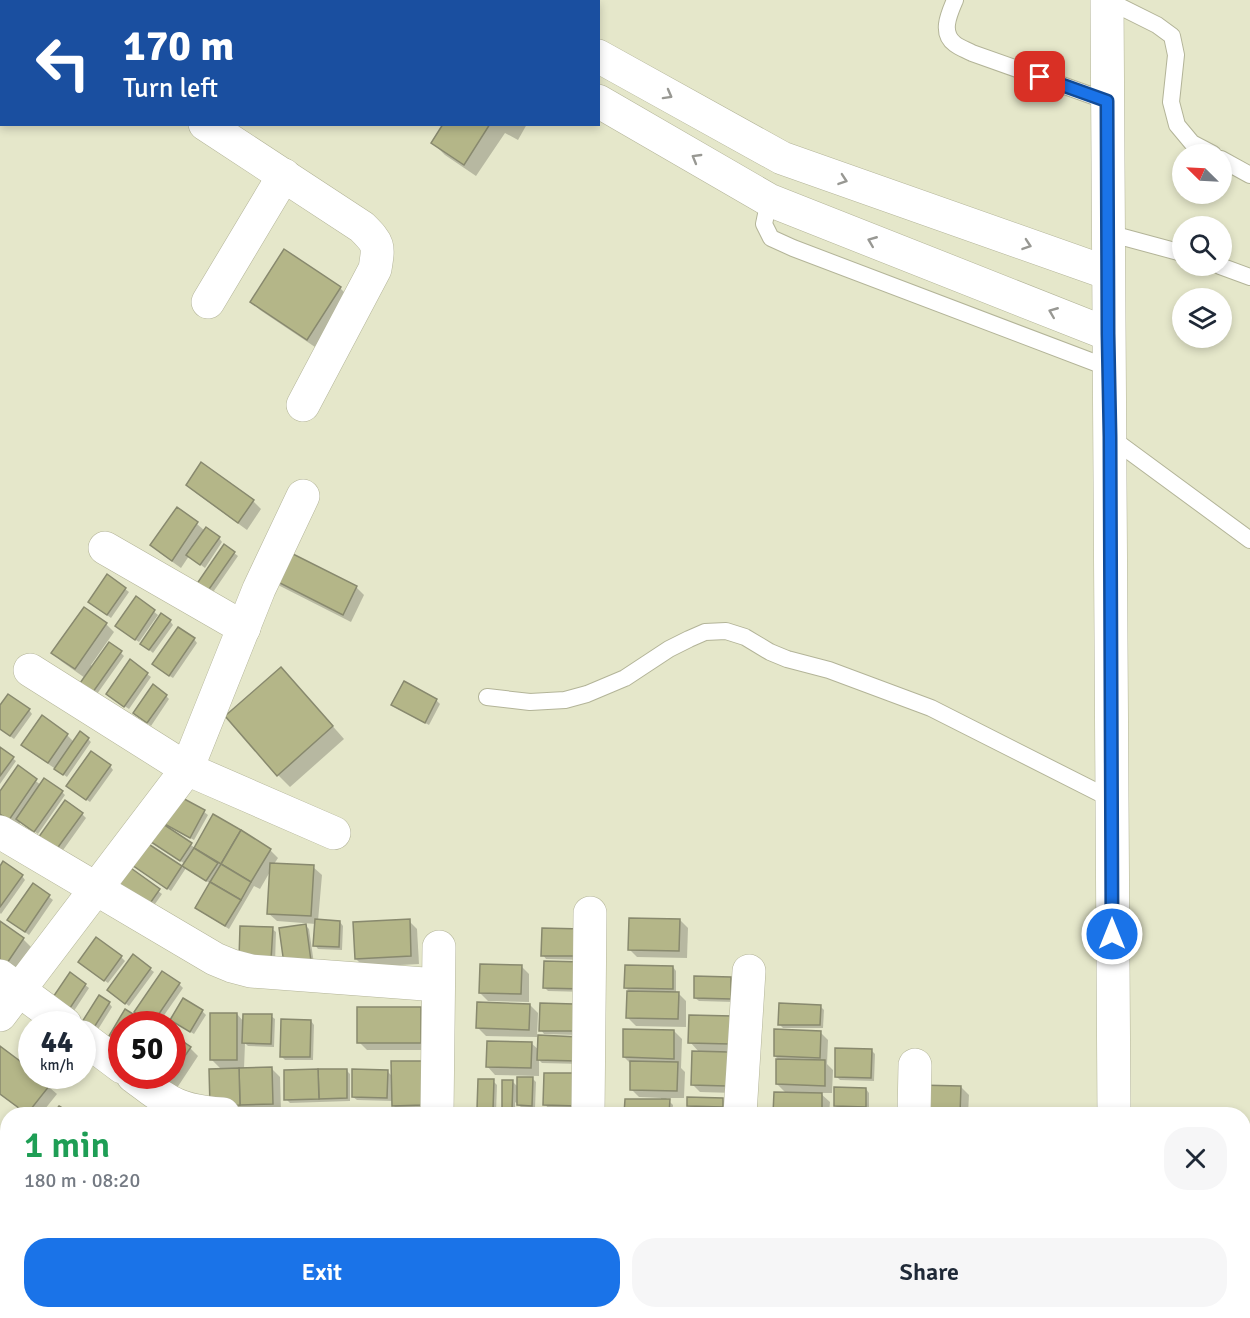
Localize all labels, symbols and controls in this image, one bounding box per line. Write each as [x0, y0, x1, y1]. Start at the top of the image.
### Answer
text: 170 m [123, 21, 234, 72]
icon: left [24, 24, 102, 102]
pin [1014, 51, 1065, 102]
icon: arrive [1023, 60, 1056, 93]
text: Turn left [123, 72, 218, 105]
one-way arrow [662, 88, 672, 99]
north arrow [1172, 144, 1232, 204]
map controls [1172, 144, 1232, 348]
one-way arrow [692, 154, 702, 165]
one-way arrow [837, 173, 848, 186]
button: search [1172, 216, 1232, 276]
one-way arrow [867, 235, 878, 248]
one-way arrow [1021, 237, 1032, 250]
button: layers [1172, 288, 1232, 348]
one-way arrow [1048, 307, 1059, 319]
position arrow [1080, 902, 1144, 966]
speed limit sign: 50 [108, 1011, 186, 1089]
text: 44 [41, 1024, 73, 1061]
text: km/h [40, 1056, 74, 1074]
text: 1 min [24, 1123, 110, 1168]
button: close [1164, 1127, 1227, 1190]
text: 180 m · 08:20 [24, 1168, 140, 1193]
button: Exit [24, 1238, 620, 1307]
button: Share [632, 1238, 1227, 1307]

